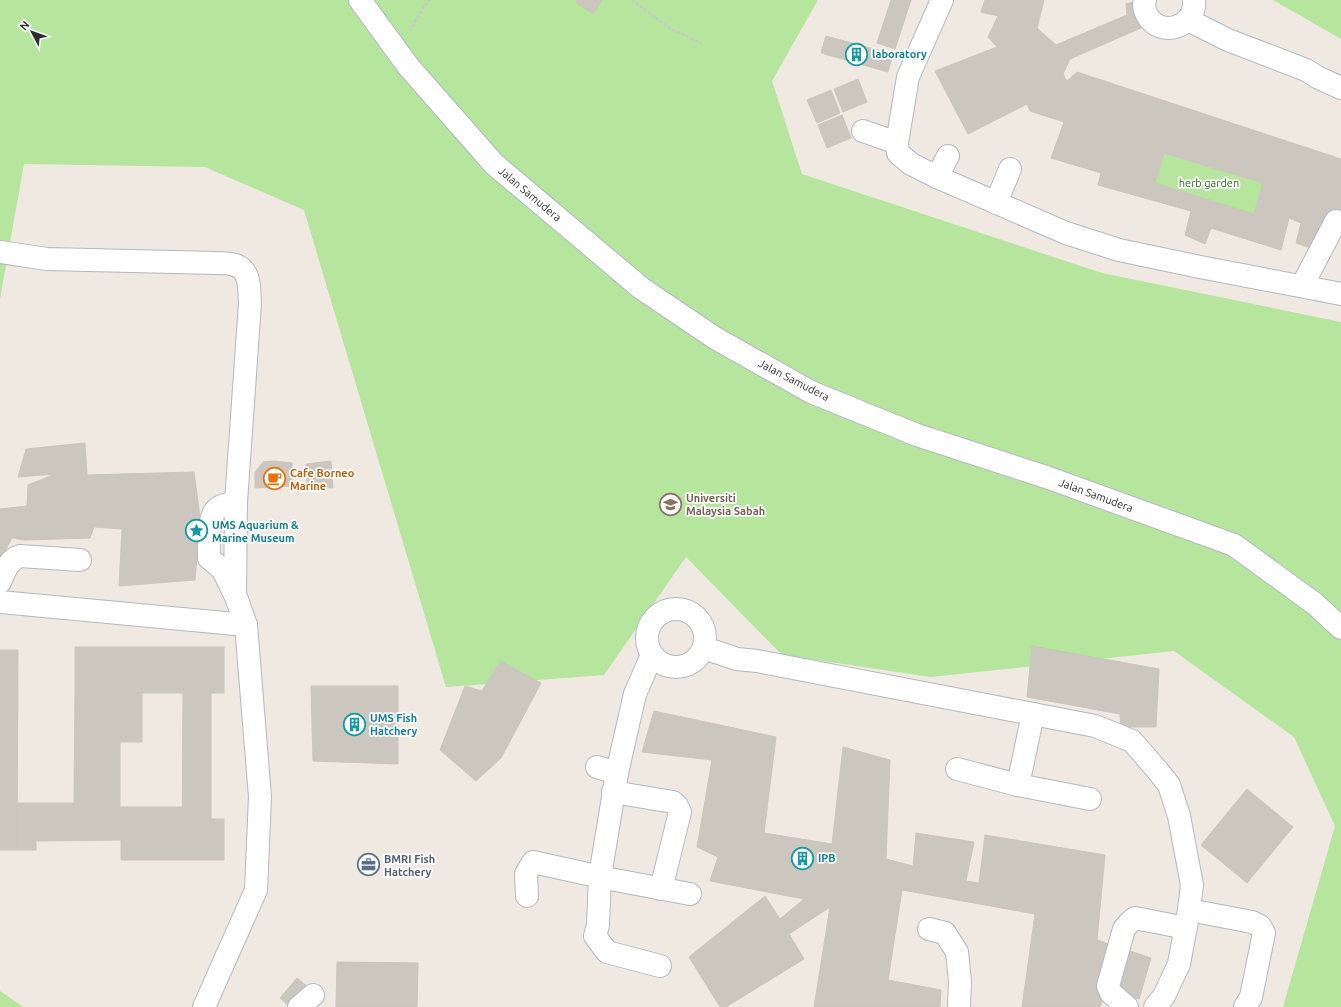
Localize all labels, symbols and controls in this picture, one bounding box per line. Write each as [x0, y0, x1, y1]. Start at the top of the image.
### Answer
north arrow [12, 12, 52, 52]
text: N [17, 18, 32, 32]
building icon: laboratory [844, 41, 870, 67]
place label: laboratory [872, 48, 927, 60]
street label: Jalan Samudera [496, 164, 564, 224]
park label: herb garden [1179, 177, 1239, 189]
street label: Jalan Samudera [757, 357, 831, 403]
cafe icon: Cafe Borneo Marine [261, 466, 287, 492]
place label: Cafe Borneo Marine [290, 467, 355, 492]
street label: Jalan Samudera [1057, 476, 1135, 514]
school or university icon: Universiti Malaysia Sabah [657, 491, 683, 517]
place label: Universiti Malaysia Sabah [686, 492, 765, 517]
place icon: UMS Aquarium & Marine Museum [184, 518, 210, 544]
place label: UMS Aquarium & Marine Museum [212, 519, 299, 544]
building icon: UMS Fish Hatchery [342, 711, 368, 737]
place label: UMS Fish Hatchery [370, 712, 418, 737]
building icon: IPB [789, 845, 815, 871]
office icon: BMRI Fish Hatchery [355, 852, 381, 878]
place label: IPB [818, 852, 836, 864]
place label: BMRI Fish Hatchery [384, 853, 435, 878]

